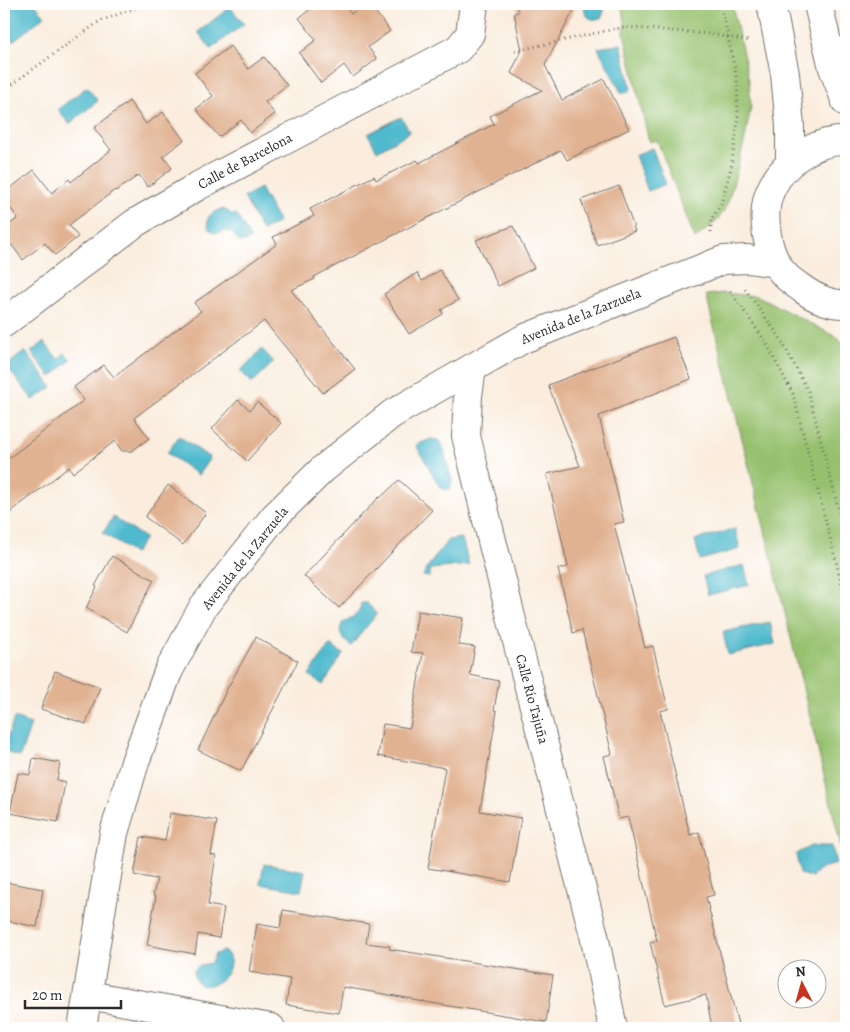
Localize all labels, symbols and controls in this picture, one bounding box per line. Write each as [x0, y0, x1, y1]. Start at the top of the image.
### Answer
street label: Calle de Barcelona [194, 128, 296, 194]
street label: Avenida de la Zarzuela [517, 283, 644, 349]
street label: Avenida de la Zarzuela [197, 502, 293, 614]
street label: Calle Río Tajuña [511, 652, 553, 746]
north arrow [778, 960, 828, 1010]
text: N [795, 962, 807, 982]
scale bar [25, 977, 121, 1009]
text: 20 m [32, 985, 63, 1005]

